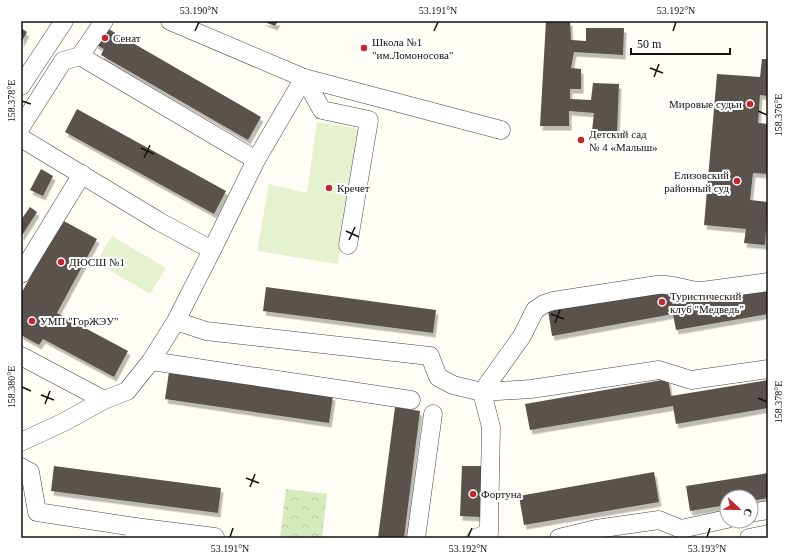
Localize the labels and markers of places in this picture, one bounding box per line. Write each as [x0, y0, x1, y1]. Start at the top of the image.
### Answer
place label: Сенат [113, 32, 141, 44]
marker: Сенат [100, 33, 110, 43]
place label: Школа №1 "им.Ломоносова" [372, 36, 454, 61]
marker: Школа №1 "им.Ломоносова" [359, 43, 369, 53]
place label: Мировые судьи [669, 98, 742, 110]
marker: Мировые судьи [745, 99, 755, 109]
place label: Детский сад № 4 «Малыш» [589, 128, 658, 153]
marker: Детский сад № 4 «Малыш» [576, 135, 586, 145]
place label: Елизовский районный суд [664, 169, 729, 194]
marker: Елизовский районный суд [732, 176, 742, 186]
place label: Кречет [337, 182, 370, 194]
marker: Кречет [324, 183, 334, 193]
place label: ДЮСШ №1 [69, 256, 125, 268]
marker: ДЮСШ №1 [56, 257, 66, 267]
place label: Туристический клуб "Медведь" [670, 290, 744, 315]
marker: Туристический клуб "Медведь" [657, 297, 667, 307]
place label: УМП "ГорЖЭУ" [40, 315, 119, 327]
marker: УМП "ГорЖЭУ" [27, 316, 37, 326]
place label: Фортуна [481, 488, 522, 500]
marker: Фортуна [468, 489, 478, 499]

